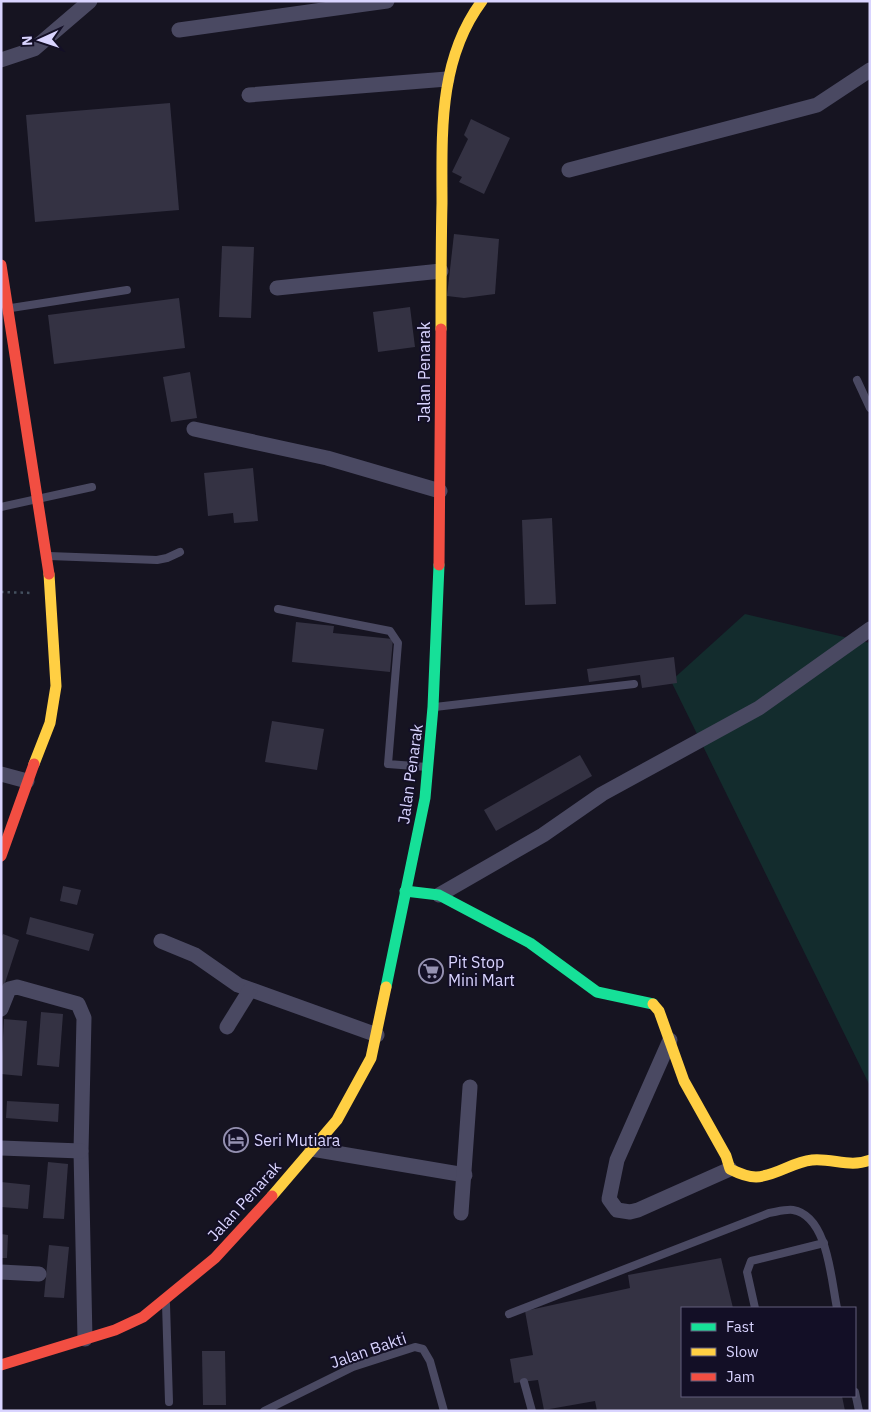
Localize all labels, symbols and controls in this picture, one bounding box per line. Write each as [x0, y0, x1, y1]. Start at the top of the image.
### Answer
north arrow [15, 15, 65, 65]
text: N [18, 35, 36, 46]
street label: Jalan Penarak [414, 321, 434, 423]
street label: Jalan Penarak [393, 722, 427, 825]
place label: Pit Stop Mini Mart [448, 952, 515, 990]
supermarket icon: Pit Stop Mini Mart [418, 958, 444, 984]
hotel icon: Seri Mutiara [223, 1127, 249, 1153]
place label: Seri Mutiara [254, 1130, 341, 1150]
street label: Jalan Penarak [203, 1156, 286, 1245]
legend [681, 1307, 856, 1397]
text: Fast [726, 1317, 754, 1336]
street label: Jalan Bakti [327, 1328, 409, 1372]
text: Slow [726, 1342, 759, 1361]
text: Jam [726, 1367, 755, 1386]

